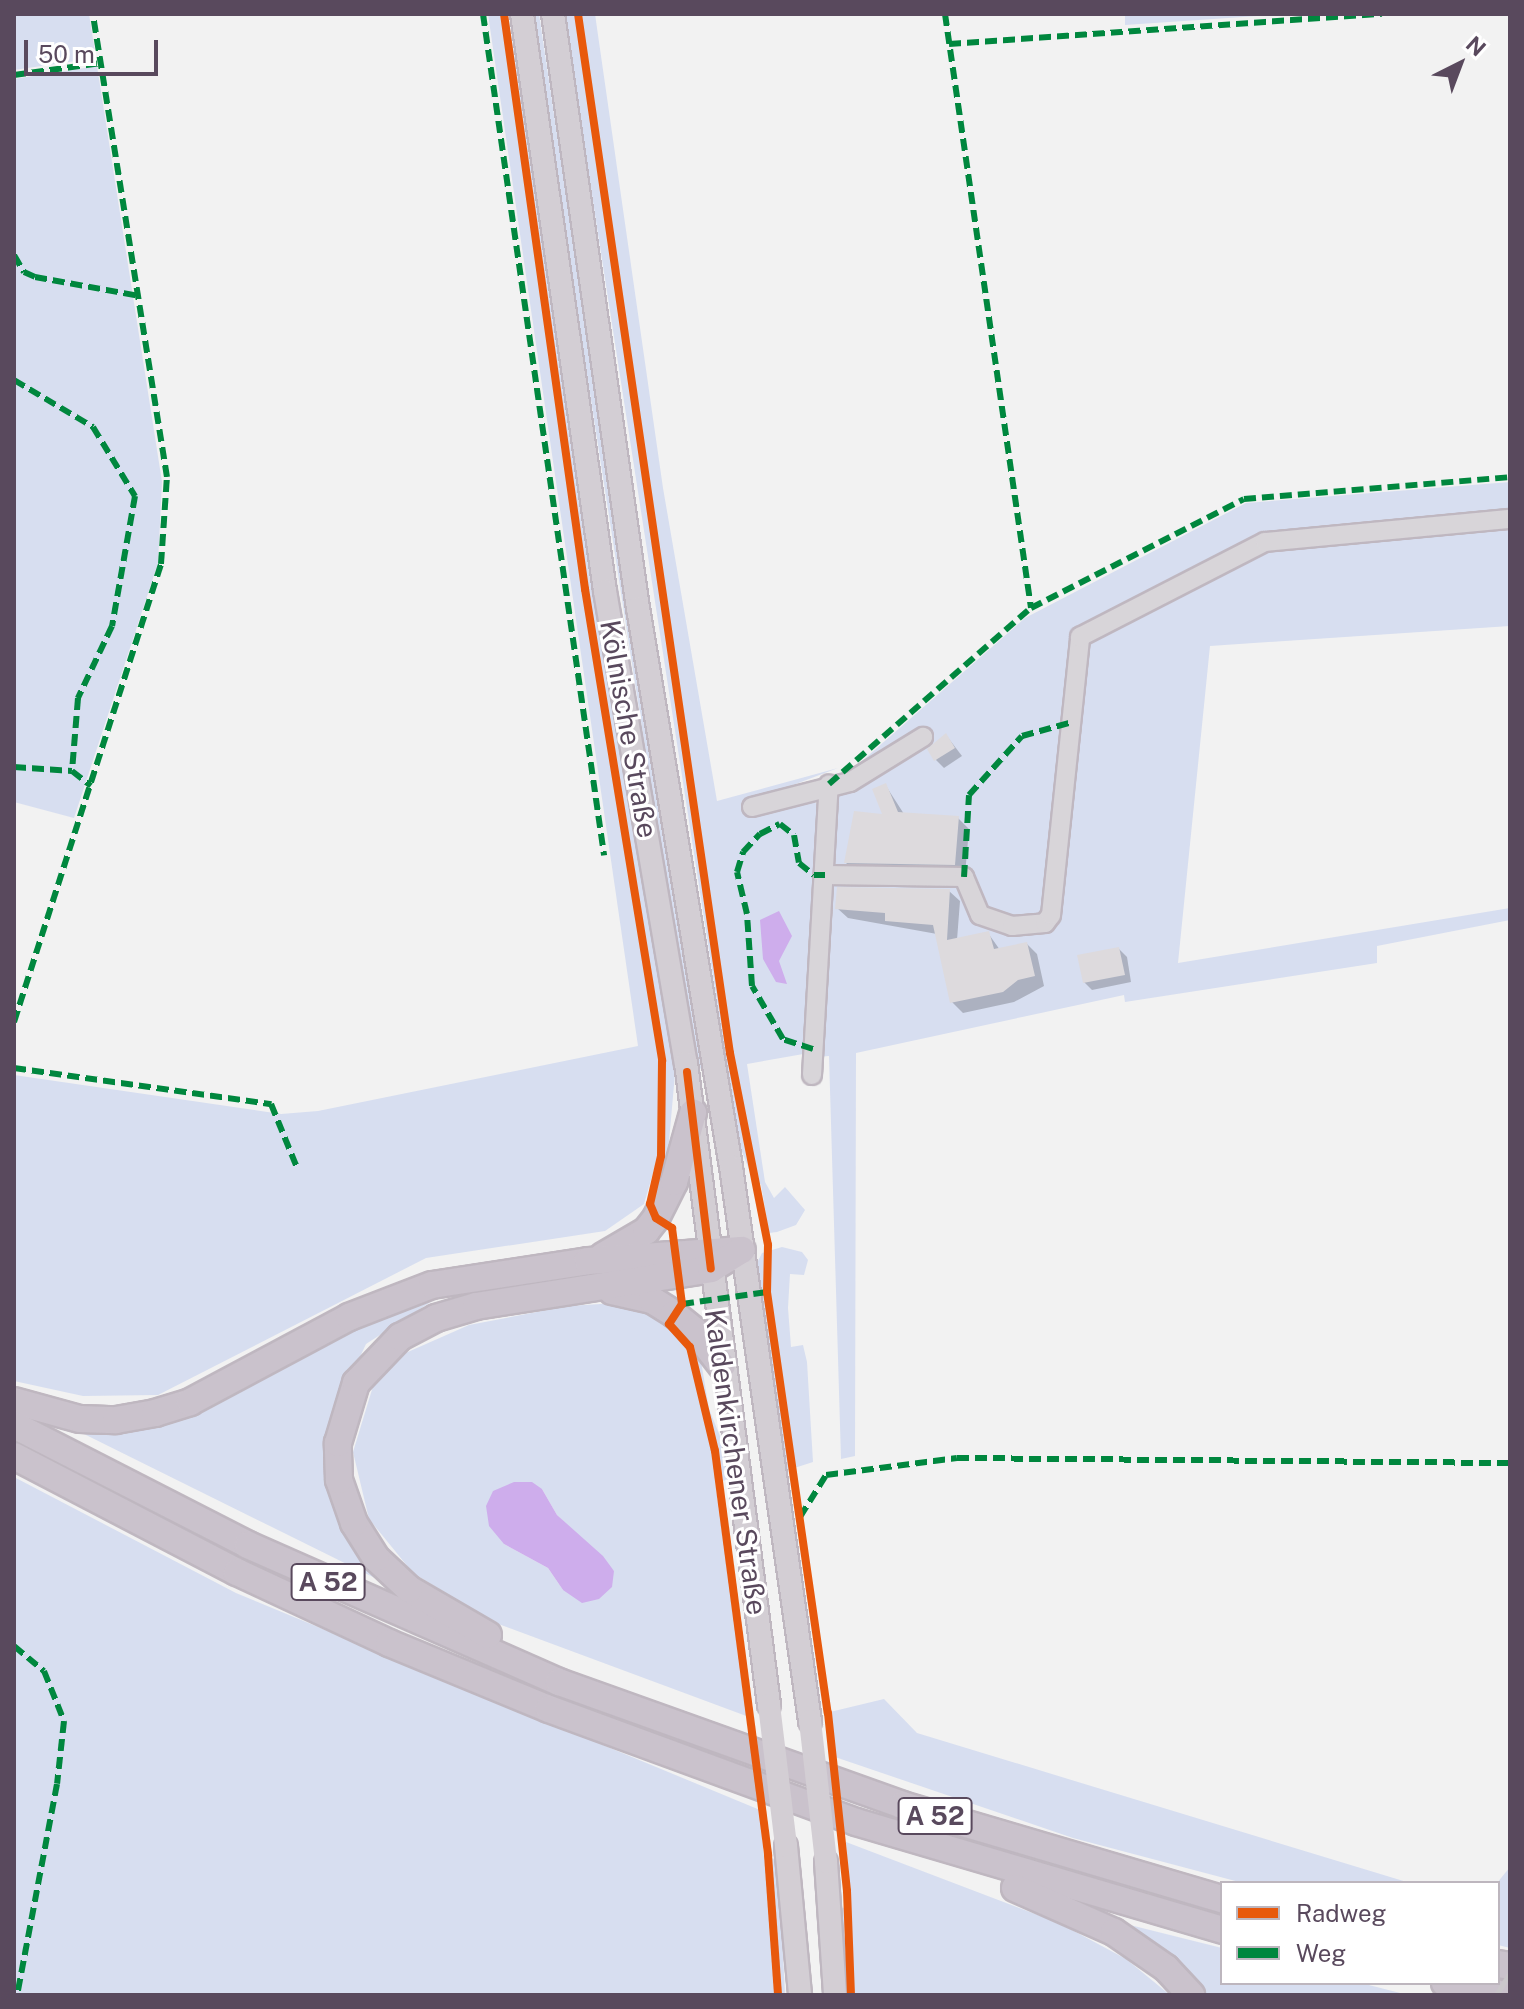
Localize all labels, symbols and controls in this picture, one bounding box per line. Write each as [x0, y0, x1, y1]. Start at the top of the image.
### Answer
scale bar [28, 24, 162, 74]
north arrow [1420, 24, 1500, 104]
text: N [1461, 31, 1491, 62]
text: 50 m [38, 40, 95, 68]
street label: Kölnische Straße [593, 617, 665, 841]
street label: Kaldenkirchener Straße [698, 1307, 774, 1617]
road number: A 52 [290, 1560, 366, 1604]
road number: A 52 [897, 1794, 973, 1838]
legend [1220, 1881, 1500, 1985]
text: Radweg [1296, 1899, 1387, 1927]
text: Weg [1296, 1939, 1346, 1967]

